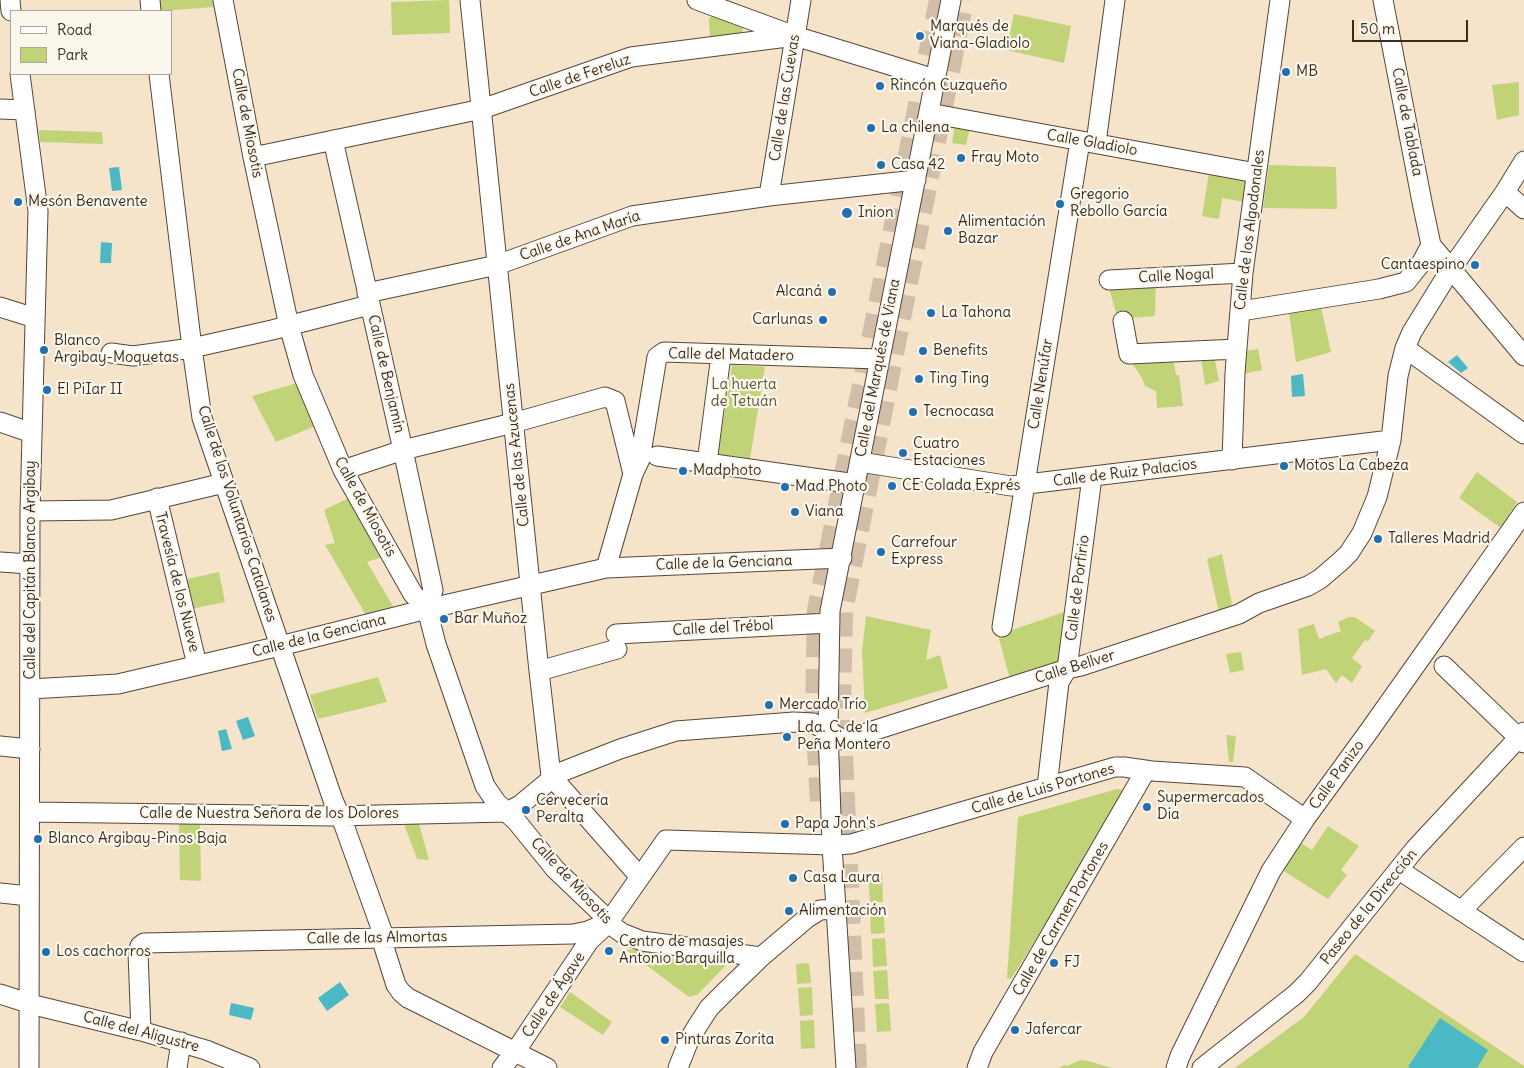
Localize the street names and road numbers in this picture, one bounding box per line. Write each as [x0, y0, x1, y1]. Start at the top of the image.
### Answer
street label: Calle de las Cuevas [766, 33, 804, 163]
street label: Calle de Fereluz [527, 50, 633, 102]
street label: Calle de Tablada [1388, 66, 1426, 178]
street label: Calle de Miosotis [228, 67, 266, 179]
street label: Calle Gladiolo [1045, 126, 1139, 160]
street label: Calle de los Algodonales [1231, 149, 1269, 311]
street label: Calle de Ana María [517, 207, 643, 265]
street label: Calle Nogal [1138, 265, 1214, 287]
street label: Calle del Marqués de Viana [852, 277, 904, 459]
street label: Calle de Benjamín [364, 313, 408, 435]
street label: Calle Nenúfar [1025, 337, 1057, 431]
street label: Calle del Matadero [668, 345, 794, 365]
street label: Calle de las Azucenas [501, 382, 533, 528]
street label: Calle de los Voluntarios Catalanes [193, 403, 281, 625]
street label: Calle de Miosotis [330, 454, 400, 560]
street label: Calle de Ruiz Palacios [1052, 455, 1198, 491]
street label: Calle del Capitán Blanco Argibay [22, 460, 40, 680]
street label: Travesía de los Nueve [151, 510, 203, 654]
street label: Calle de Porfirio [1063, 534, 1093, 642]
street label: Calle de la Genciana [655, 552, 793, 574]
street label: Calle de la Genciana [250, 611, 388, 661]
street label: Calle del Trébol [672, 616, 774, 640]
street label: Calle Bellver [1033, 646, 1117, 688]
street label: Calle Panizo [1306, 737, 1368, 813]
street label: Calle de Luis Portones [969, 760, 1117, 818]
street label: Calle de Nuestra Señora de los Dolores [139, 805, 399, 823]
street label: Calle de Miosotis [526, 834, 616, 928]
street label: Calle de Carmen Portones [1009, 839, 1113, 999]
street label: Paseo de la Dirección [1317, 846, 1421, 968]
street label: Calle de las Almortas [307, 928, 447, 948]
street label: Calle de Ágave [519, 949, 589, 1041]
street label: Calle del Aligustre [81, 1008, 201, 1056]

